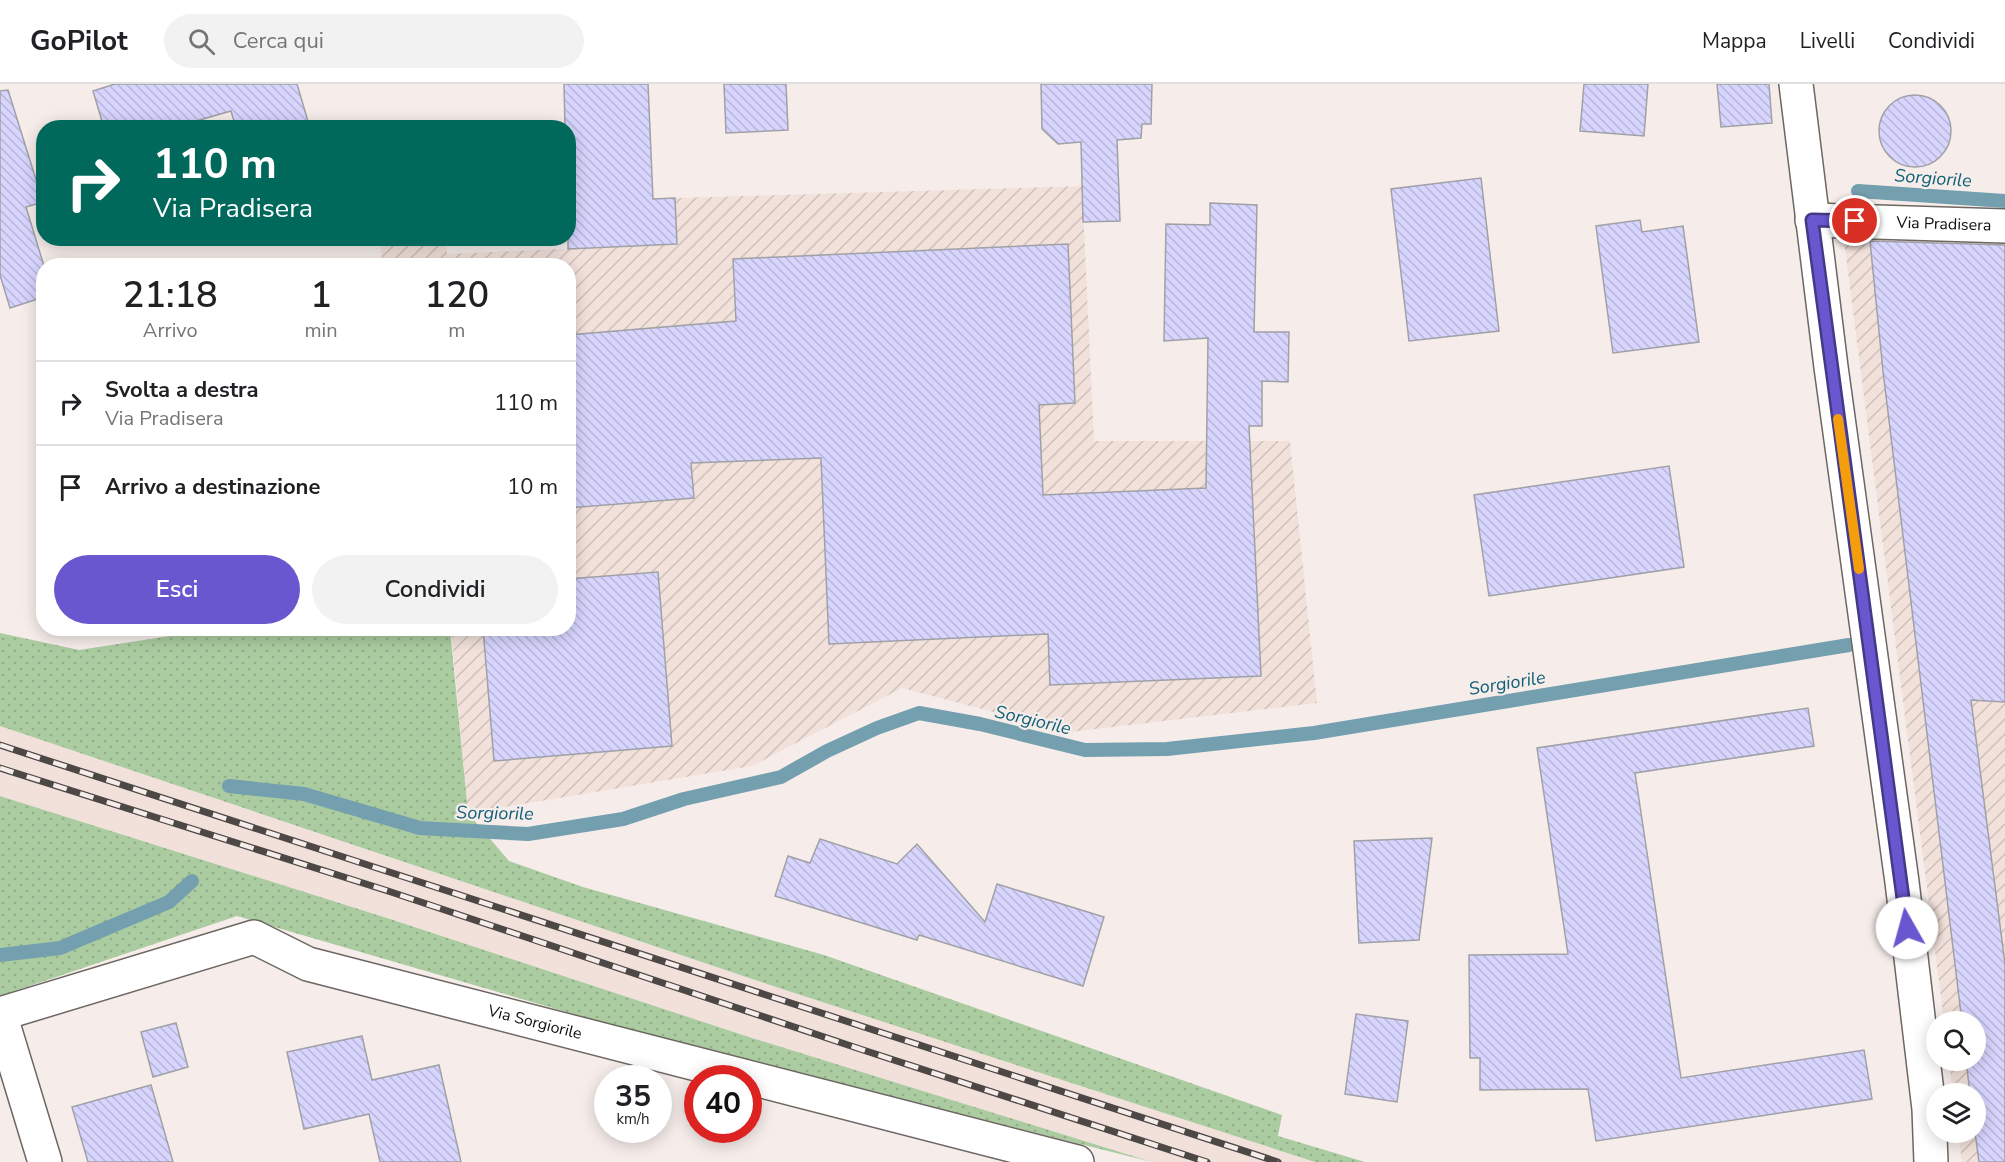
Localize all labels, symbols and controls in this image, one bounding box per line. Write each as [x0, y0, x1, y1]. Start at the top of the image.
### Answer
search box [164, 14, 584, 68]
text: GoPilot [30, 22, 128, 60]
icon: search [185, 25, 218, 58]
text: Cerca qui [233, 26, 324, 56]
text: Mappa [1702, 27, 1767, 55]
text: Livelli [1800, 27, 1855, 55]
text: Condividi [1888, 27, 1975, 55]
text: 110 m [153, 136, 277, 193]
icon: right [54, 144, 132, 222]
water label: Sorgiorile [1893, 163, 1973, 193]
text: Via Pradisera [153, 190, 313, 227]
pin [1829, 195, 1880, 246]
icon: arrive [1838, 204, 1871, 237]
street label: Via Pradisera [1895, 212, 1992, 237]
text: 21:18 [123, 271, 218, 320]
text: 1 [310, 271, 332, 320]
text: 120 [424, 271, 489, 320]
text: Arrivo [143, 317, 198, 344]
text: min [305, 317, 338, 344]
text: m [448, 317, 465, 344]
text: Svolta a destra [105, 375, 259, 405]
icon: right [54, 387, 87, 420]
text: 110 m [494, 388, 558, 418]
text: Via Pradisera [105, 405, 224, 432]
icon: arrive [54, 471, 87, 504]
text: Arrivo a destinazione [105, 472, 320, 502]
text: 10 m [507, 472, 558, 502]
button: Esci [54, 555, 300, 624]
button: Condividi [312, 555, 558, 624]
water label: Sorgiorile [1467, 665, 1548, 701]
water label: Sorgiorile [993, 700, 1074, 741]
water label: Sorgiorile [456, 800, 534, 826]
position arrow [1875, 896, 1939, 960]
street label: Via Sorgiorile [484, 999, 584, 1045]
map controls [1926, 1011, 1986, 1143]
button: search [1926, 1011, 1986, 1071]
speed limit sign: 40 [684, 1065, 762, 1143]
text: 35 [615, 1076, 651, 1117]
button: layers [1926, 1083, 1986, 1143]
text: km/h [616, 1109, 650, 1129]

